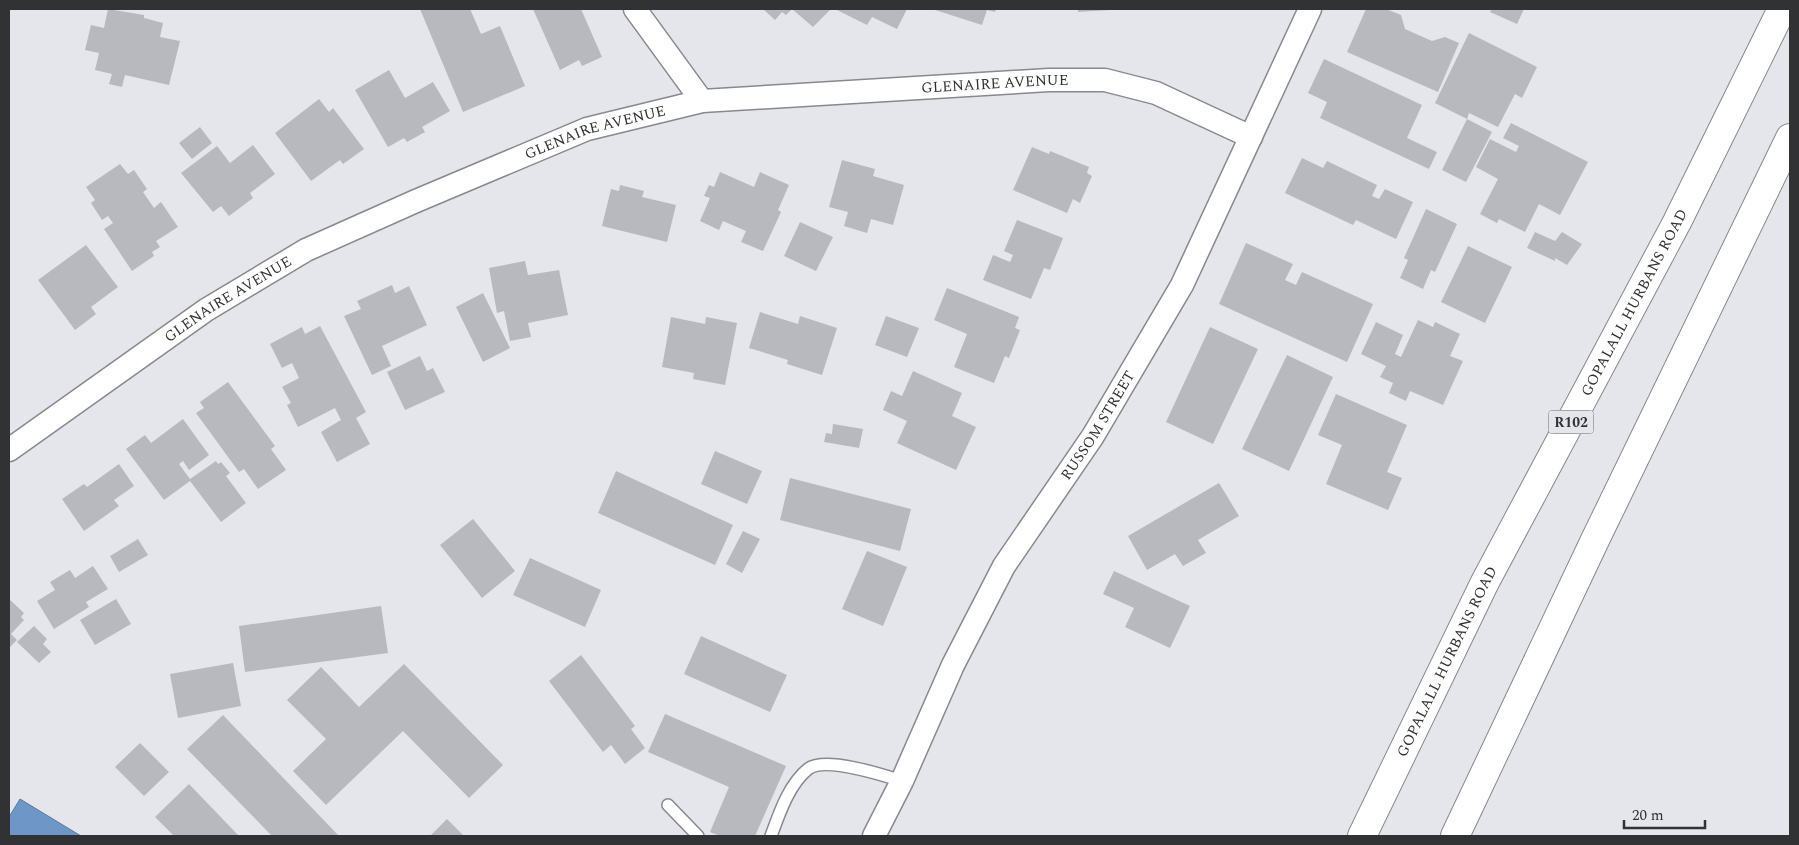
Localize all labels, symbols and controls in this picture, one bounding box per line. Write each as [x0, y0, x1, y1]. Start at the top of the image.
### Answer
street label: GLENAIRE AVENUE [921, 69, 1068, 99]
street label: GLENAIRE AVENUE [521, 99, 668, 166]
street label: GOPALALL HURBANS ROAD [1575, 205, 1693, 400]
street label: GLENAIRE AVENUE [159, 250, 296, 348]
street label: RUSSOM STREET [1055, 366, 1141, 485]
road number: R102 [1548, 411, 1594, 434]
street label: GOPALALL HURBANS ROAD [1391, 562, 1503, 761]
scale bar [1624, 798, 1705, 830]
text: 20 m [1632, 804, 1664, 827]

